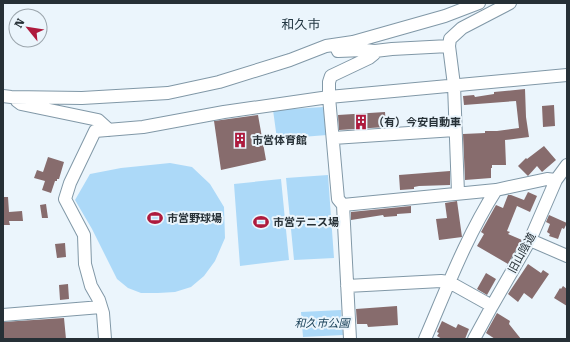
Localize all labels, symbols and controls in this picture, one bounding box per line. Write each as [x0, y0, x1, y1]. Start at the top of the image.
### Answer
north arrow [8, 8, 48, 48]
text: N [12, 16, 28, 30]
district label: 和久市 [281, 17, 321, 32]
building icon: （有）今安自動車 [352, 113, 370, 131]
place label: （有）今安自動車 [373, 116, 461, 129]
building icon: 市営体育館 [231, 131, 249, 149]
place label: 市営体育館 [252, 134, 307, 147]
sports icon: 市営野球場 [146, 209, 164, 227]
place label: 市営野球場 [167, 212, 222, 225]
sports icon: 市営テニス場 [252, 213, 270, 231]
place label: 市営テニス場 [273, 216, 339, 229]
street label: 旧山陰道 [506, 231, 538, 275]
park label: 和久市公園 [295, 317, 351, 330]

